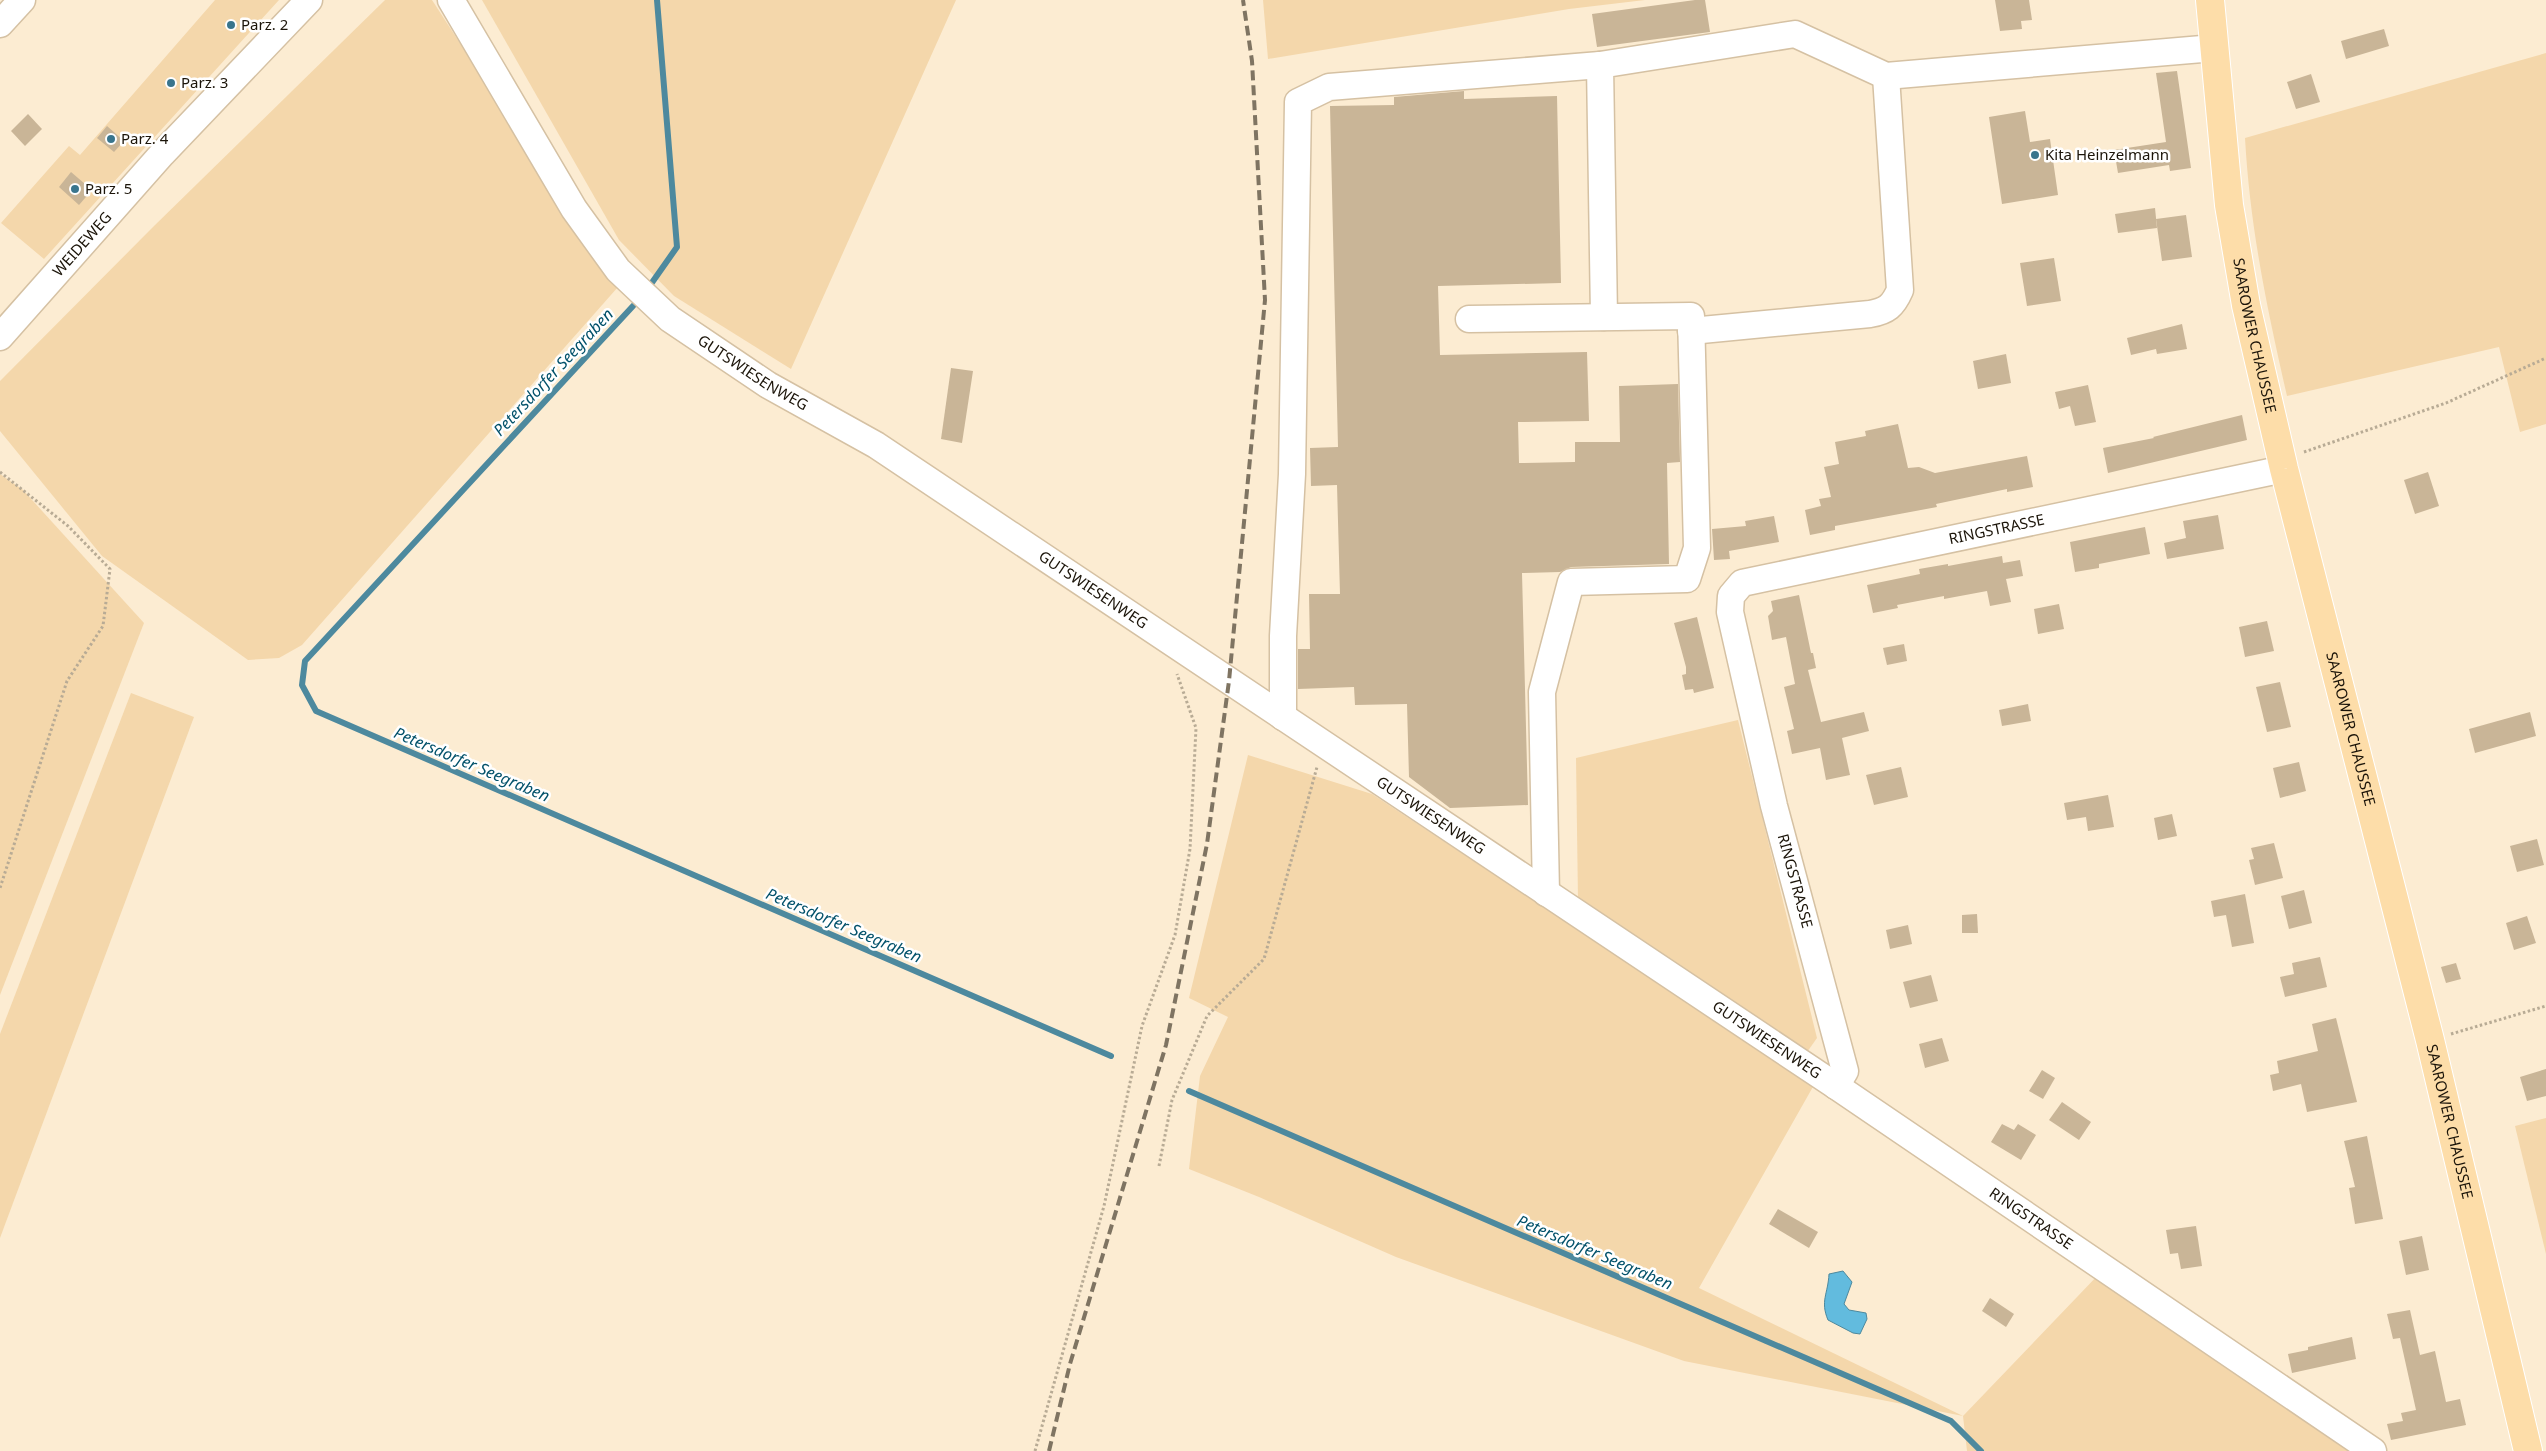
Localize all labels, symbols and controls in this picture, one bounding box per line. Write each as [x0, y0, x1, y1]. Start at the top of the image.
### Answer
place label: Parz. 2 [241, 14, 288, 34]
marker: Parz. 2 [225, 19, 237, 31]
place label: Parz. 3 [181, 72, 228, 92]
marker: Parz. 3 [165, 77, 177, 89]
place label: Parz. 4 [121, 128, 169, 148]
marker: Parz. 4 [105, 133, 117, 145]
place label: Kita Heinzelmann [2045, 144, 2169, 164]
marker: Kita Heinzelmann [2029, 149, 2041, 161]
place label: Parz. 5 [85, 178, 132, 198]
marker: Parz. 5 [69, 183, 81, 195]
street label: WEIDEWEG [47, 207, 115, 280]
street label: SAAROWER CHAUSSEE [2229, 256, 2282, 415]
water label: Petersdorfer Seegraben [488, 303, 618, 441]
street label: GUTSWIESENWEG [694, 330, 812, 414]
street label: RINGSTRASSE [1947, 509, 2046, 548]
street label: GUTSWIESENWEG [1035, 546, 1152, 633]
street label: SAAROWER CHAUSSEE [2322, 650, 2381, 808]
water label: Petersdorfer Seegraben [391, 721, 553, 807]
street label: GUTSWIESENWEG [1373, 771, 1490, 858]
street label: RINGSTRASSE [1774, 831, 1818, 930]
water label: Petersdorfer Seegraben [763, 882, 925, 968]
street label: GUTSWIESENWEG [1709, 995, 1826, 1083]
street label: SAAROWER CHAUSSEE [2422, 1042, 2479, 1201]
street label: RINGSTRASSE [1986, 1182, 2077, 1253]
water label: Petersdorfer Seegraben [1514, 1209, 1676, 1295]

